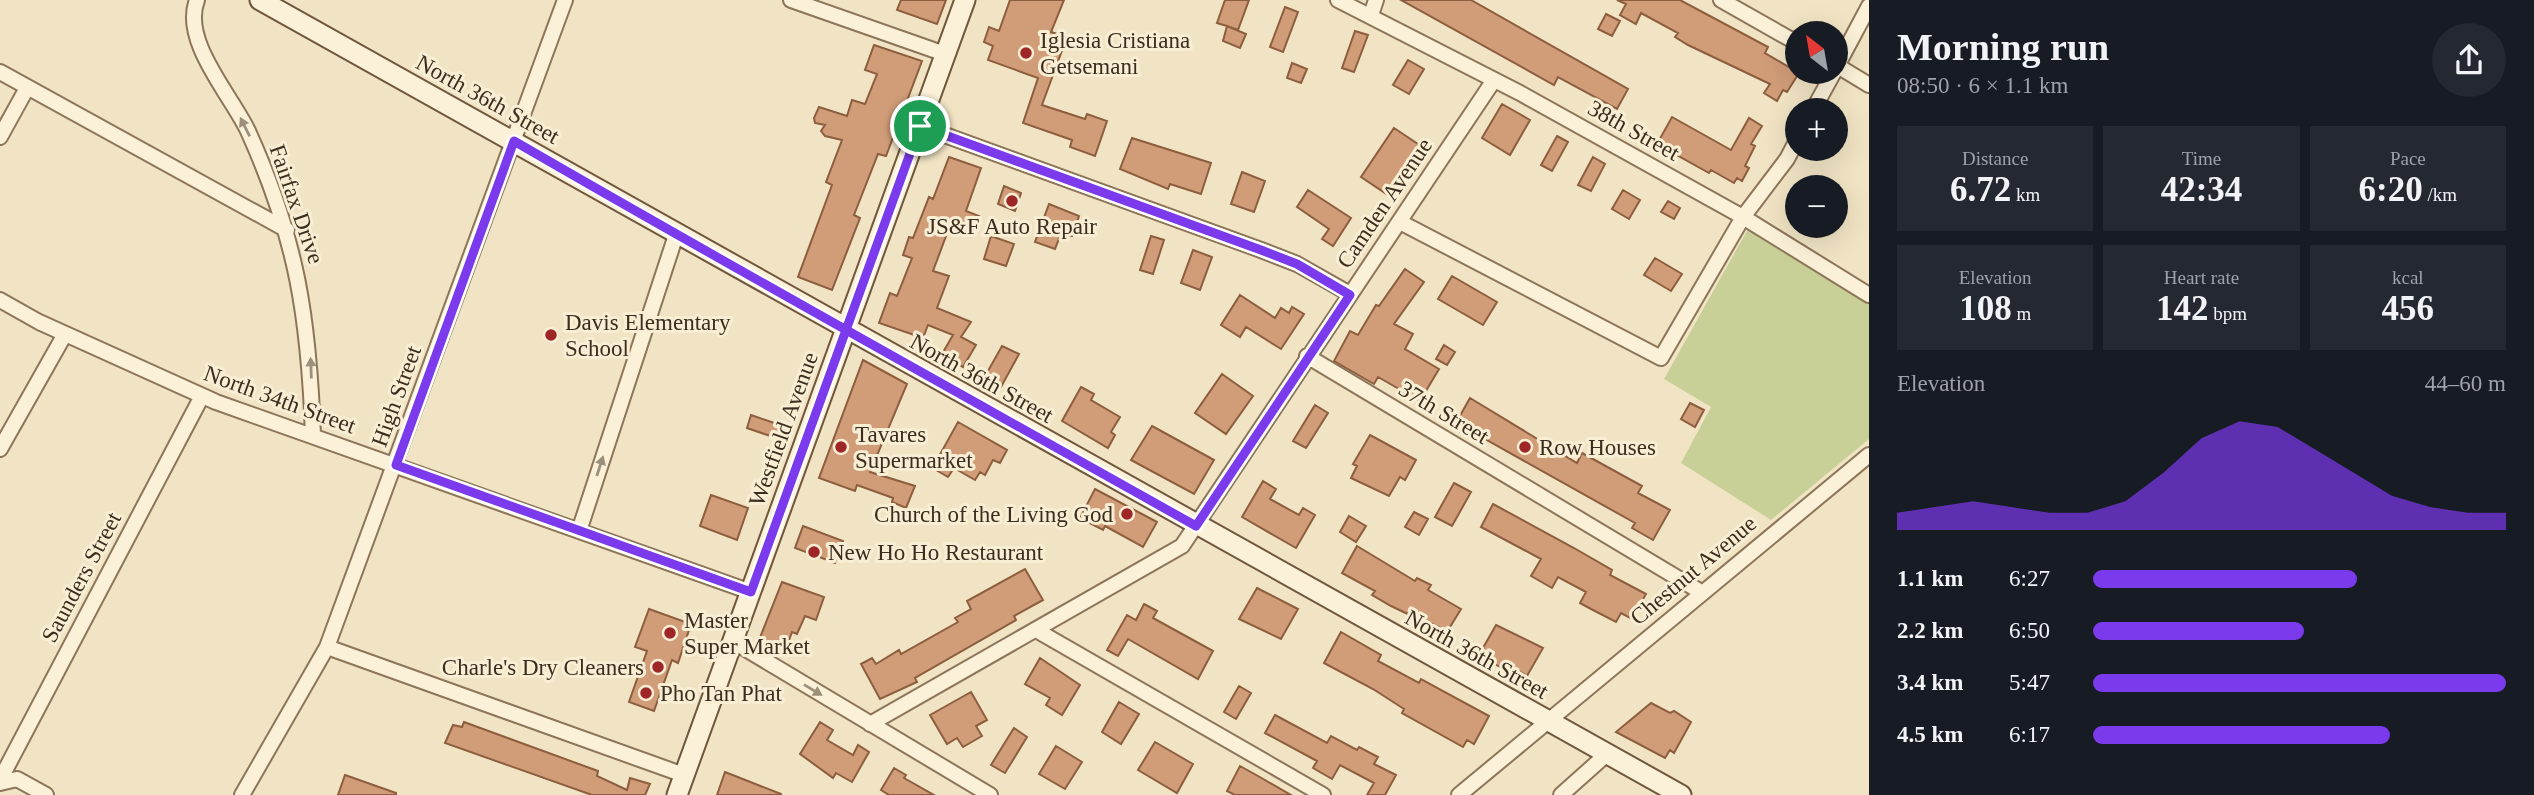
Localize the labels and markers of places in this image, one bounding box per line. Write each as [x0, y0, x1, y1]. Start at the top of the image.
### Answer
place label: Iglesia Cristiana Getsemani [1040, 28, 1190, 79]
marker: Iglesia Cristiana Getsemani [1018, 45, 1034, 61]
pin [890, 96, 950, 156]
marker: JS&F Auto Repair [1004, 193, 1020, 209]
place label: JS&F Auto Repair [927, 214, 1097, 239]
place label: Davis Elementary School [565, 310, 731, 361]
marker: Davis Elementary School [543, 327, 559, 343]
place label: Tavares Supermarket [855, 422, 973, 473]
place label: Row Houses [1539, 435, 1656, 460]
marker: Tavares Supermarket [833, 439, 849, 455]
marker: Row Houses [1517, 439, 1533, 455]
place label: Church of the Living God [874, 502, 1113, 527]
marker: Church of the Living God [1119, 506, 1135, 522]
place label: New Ho Ho Restaurant [828, 540, 1044, 565]
marker: New Ho Ho Restaurant [806, 544, 822, 560]
place label: Master Super Market [684, 608, 810, 659]
marker: Master Super Market [662, 625, 678, 641]
place label: Charle's Dry Cleaners [442, 655, 644, 680]
marker: Charle's Dry Cleaners [650, 659, 666, 675]
place label: Pho Tan Phat [660, 681, 783, 706]
marker: Pho Tan Phat [638, 685, 654, 701]

